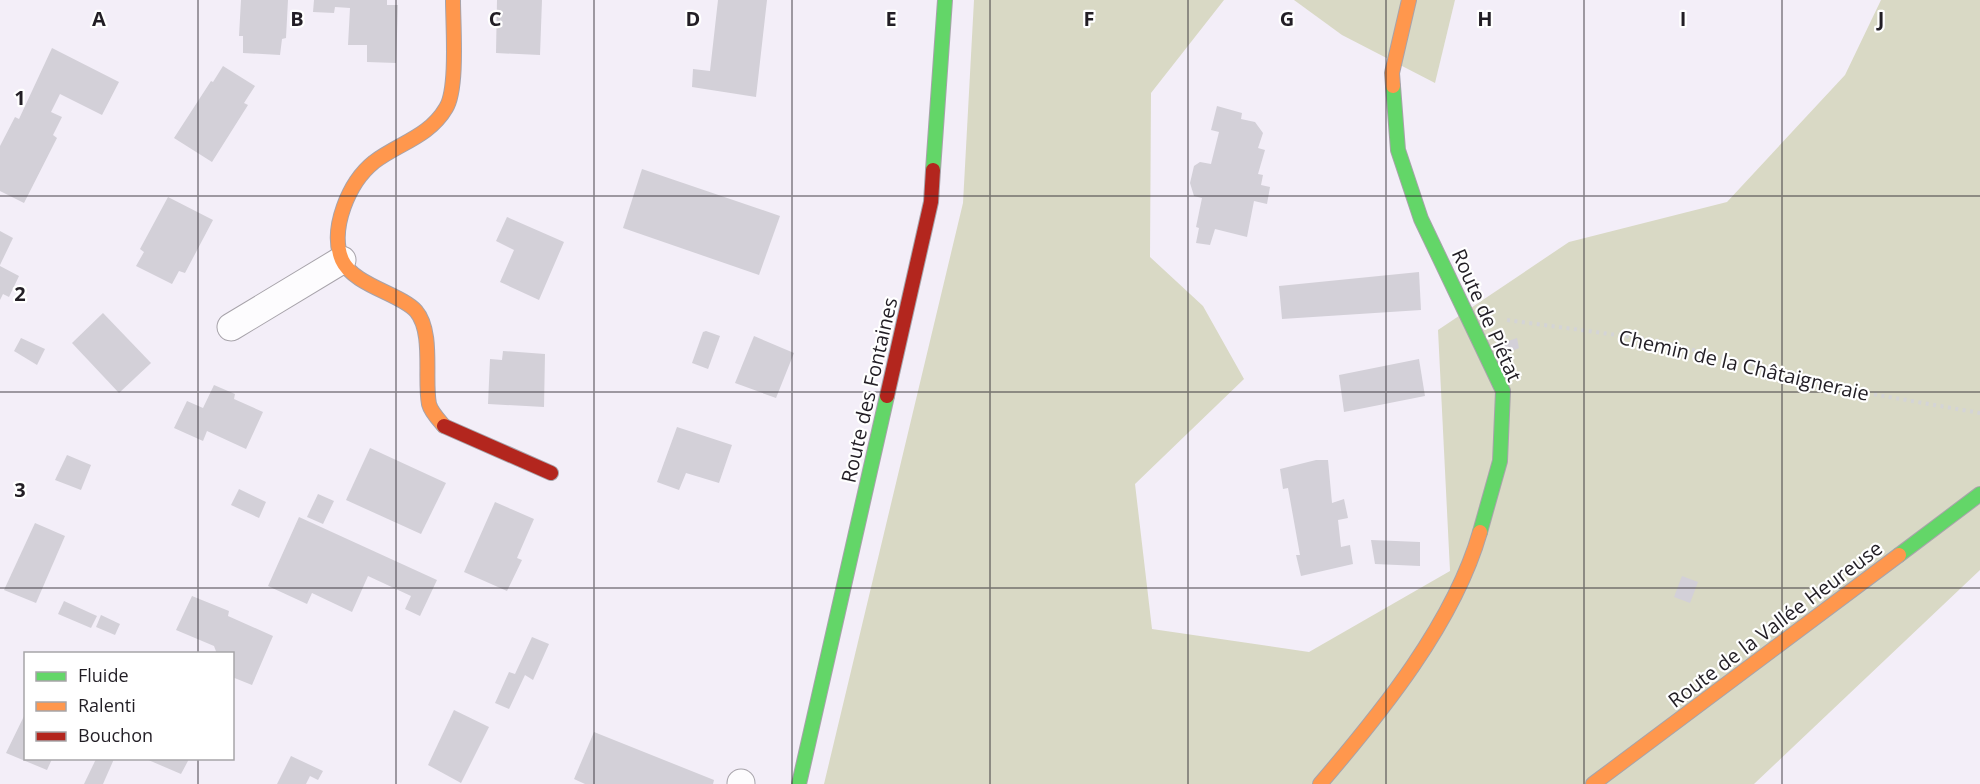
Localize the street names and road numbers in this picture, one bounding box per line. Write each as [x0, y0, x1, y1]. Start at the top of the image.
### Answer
street label: Route de Piétat [1446, 244, 1528, 386]
street label: Route des Fontaines [835, 295, 903, 485]
street label: Chemin de la Châtaigneraie [1616, 323, 1872, 407]
street label: Route de la Vallée Heureuse [1662, 534, 1888, 714]

